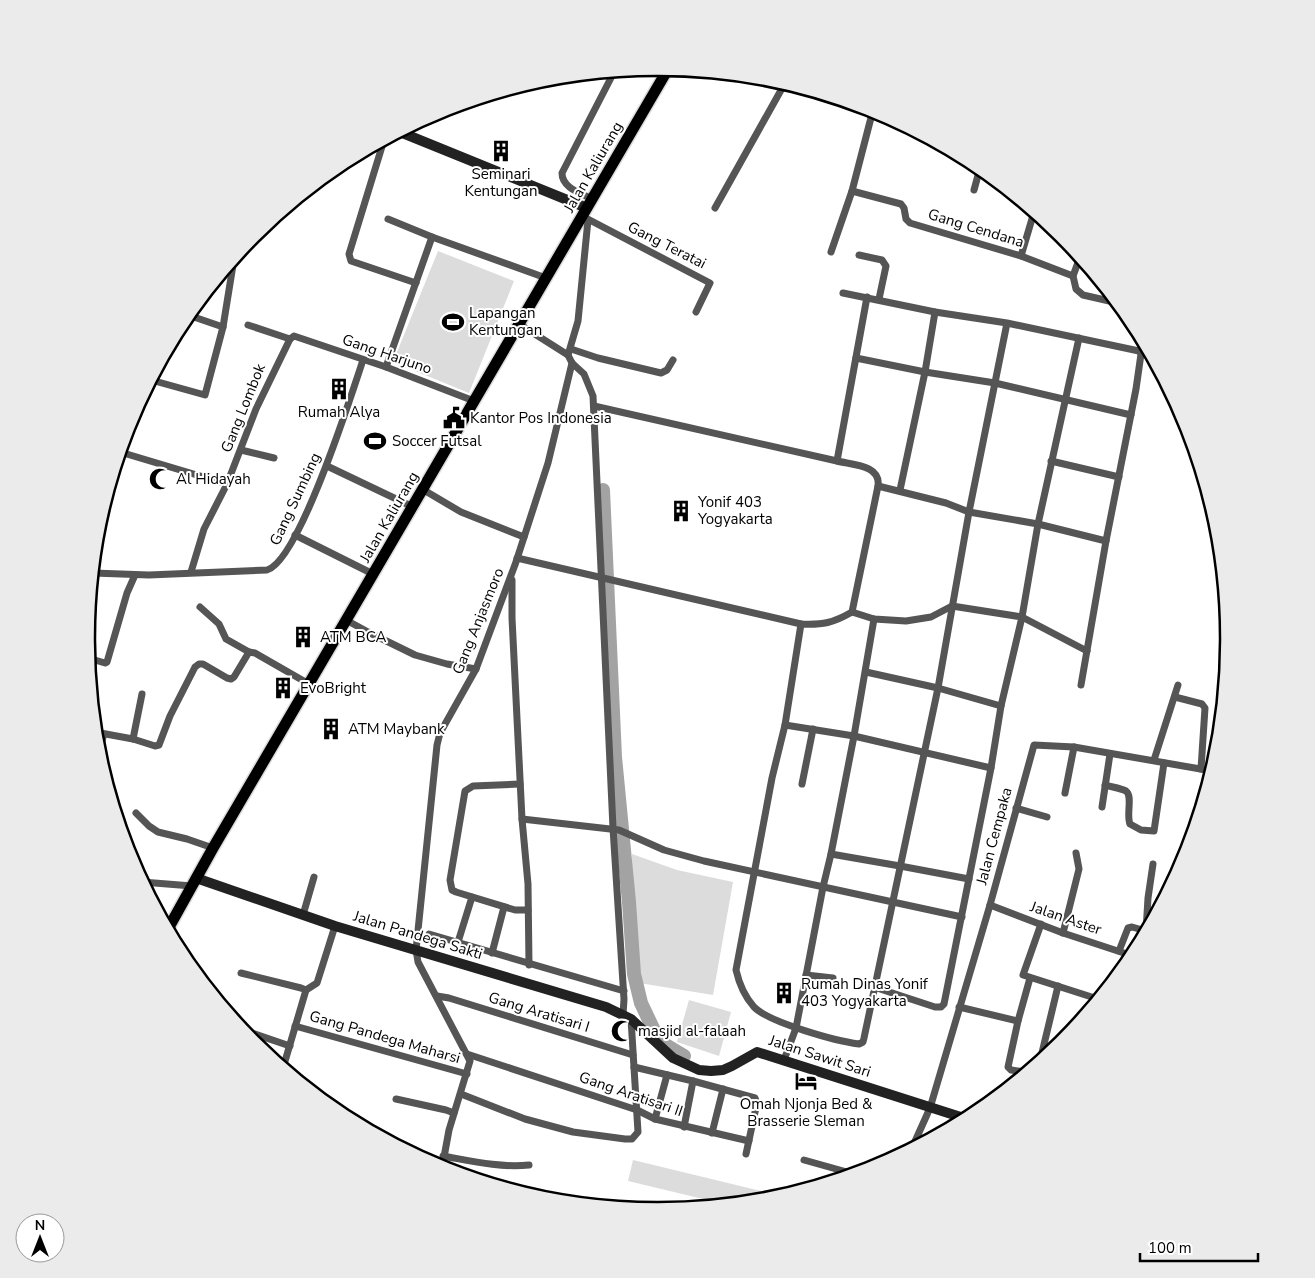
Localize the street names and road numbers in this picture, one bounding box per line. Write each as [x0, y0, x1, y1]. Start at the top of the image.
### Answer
street label: Jalan Kaliurang [558, 118, 627, 217]
street label: Gang Cendana [926, 204, 1026, 252]
street label: Gang Teratai [624, 217, 710, 273]
street label: Gang Harjuno [340, 329, 434, 379]
street label: Gang Lombok [216, 360, 270, 455]
street label: Gang Sumbing [265, 449, 325, 549]
street label: Jalan Kaliurang [354, 468, 423, 567]
street label: Gang Anjasmoro [448, 565, 508, 677]
street label: Jalan Cempaka [971, 785, 1017, 888]
street label: Jalan Aster [1027, 896, 1105, 940]
street label: Jalan Pandega Sakti [350, 906, 485, 964]
street label: Gang Aratisari I [486, 987, 592, 1037]
street label: Gang Pandega Maharsi [307, 1006, 463, 1068]
street label: Jalan Sawit Sari [766, 1030, 873, 1082]
street label: Gang Aratisari II [576, 1067, 686, 1121]

